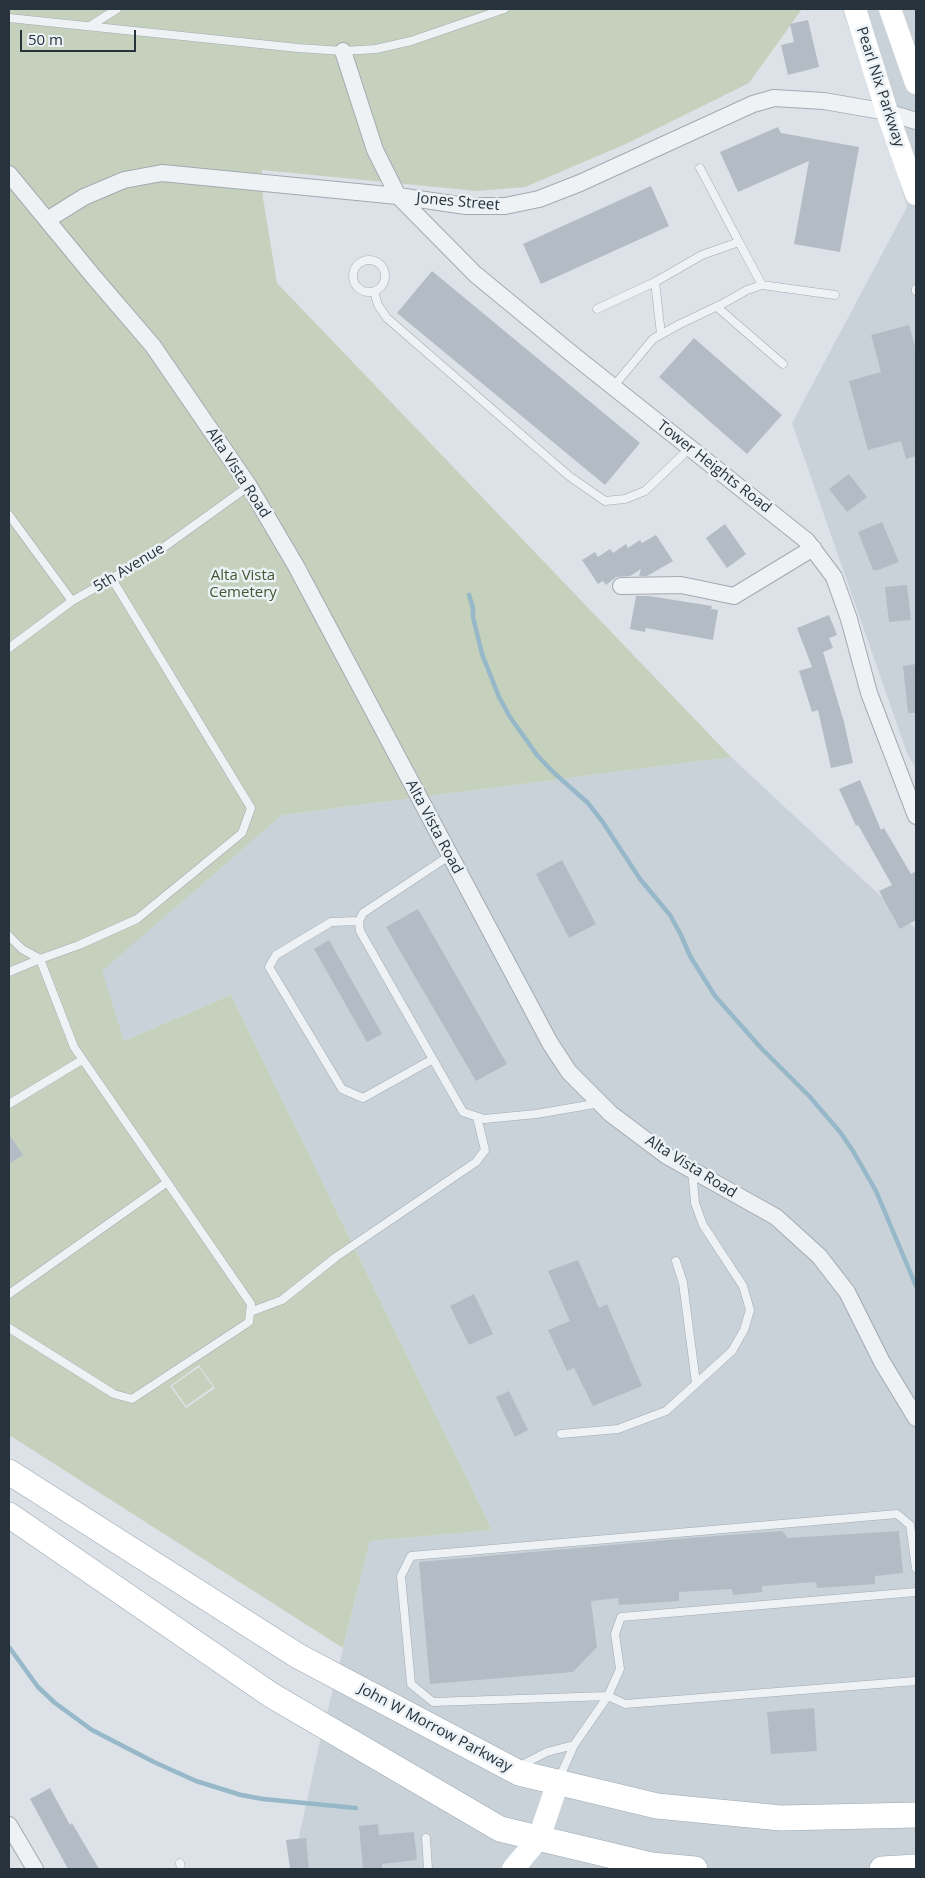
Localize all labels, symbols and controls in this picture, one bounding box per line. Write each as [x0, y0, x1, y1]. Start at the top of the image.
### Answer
scale bar [22, 20, 139, 52]
street label: Pearl Nix Parkway [852, 25, 908, 149]
text: 50 m [28, 29, 63, 49]
street label: Jones Street [416, 189, 500, 215]
street label: Tower Heights Road [653, 417, 775, 517]
street label: Alta Vista Road [202, 424, 274, 522]
street label: 5th Avenue [90, 540, 168, 596]
park label: Alta Vista Cemetery [209, 567, 277, 602]
street label: Alta Vista Road [402, 777, 466, 877]
street label: Alta Vista Road [642, 1132, 740, 1202]
street label: John W Morrow Parkway [355, 1680, 515, 1776]

